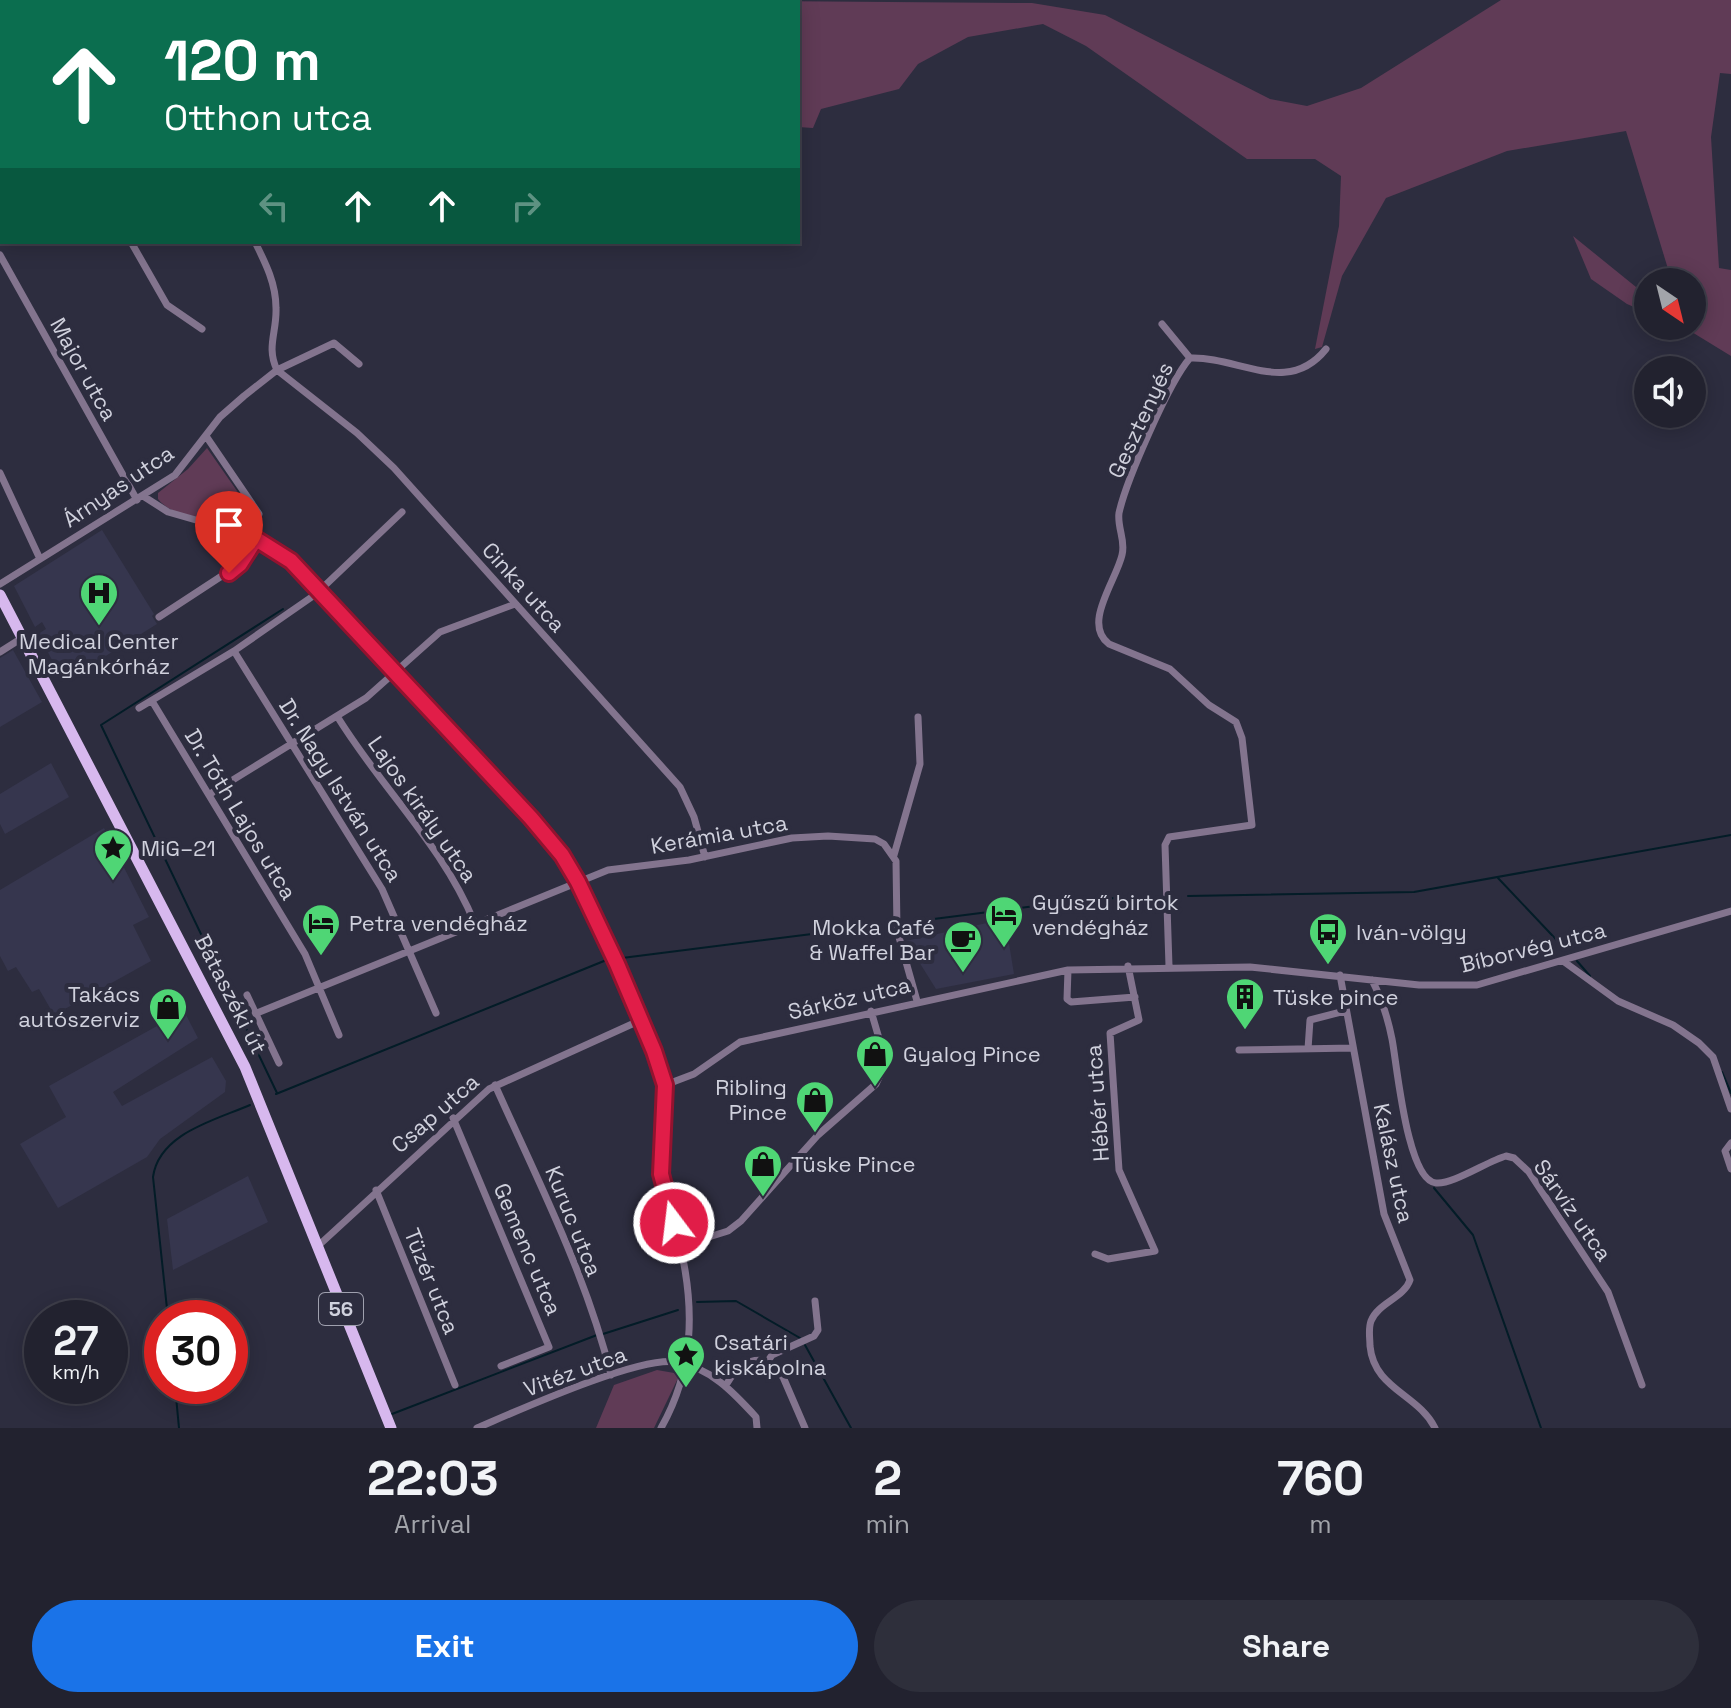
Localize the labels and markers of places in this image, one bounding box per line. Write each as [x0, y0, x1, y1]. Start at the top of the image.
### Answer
pin [195, 491, 263, 573]
hospital icon: Medical Center Magánkórház [78, 572, 120, 627]
place label: Medical Center Magánkórház [19, 627, 179, 680]
place icon: MiG–21 [92, 827, 134, 882]
place label: MiG–21 [141, 834, 216, 862]
place label: Gyűszű birtok vendégház [1032, 888, 1179, 941]
hotel icon: Gyűszű birtok vendégház [983, 894, 1025, 949]
hotel icon: Petra vendégház [300, 902, 342, 957]
place label: Petra vendégház [349, 909, 528, 937]
bus stop icon: Iván-völgy [1307, 911, 1349, 966]
place label: Mokka Café & Waffel Bar [809, 913, 935, 966]
place label: Iván-völgy [1356, 918, 1467, 946]
cafe icon: Mokka Café & Waffel Bar [942, 919, 984, 974]
building icon: Tüske pince [1224, 976, 1266, 1031]
place label: Takács autószerviz [18, 980, 140, 1033]
place label: Tüske pince [1273, 983, 1398, 1011]
shop icon: Takács autószerviz [147, 986, 189, 1041]
shop icon: Gyalog Pince [854, 1033, 896, 1088]
place label: Gyalog Pince [903, 1040, 1041, 1068]
place label: Ribling Pince [715, 1073, 787, 1126]
shop icon: Ribling Pince [794, 1079, 836, 1134]
shop icon: Tüske Pince [742, 1143, 784, 1198]
place label: Tüske Pince [791, 1150, 916, 1178]
place label: Csatári kiskápolna [714, 1328, 827, 1381]
place icon: Csatári kiskápolna [665, 1334, 707, 1389]

